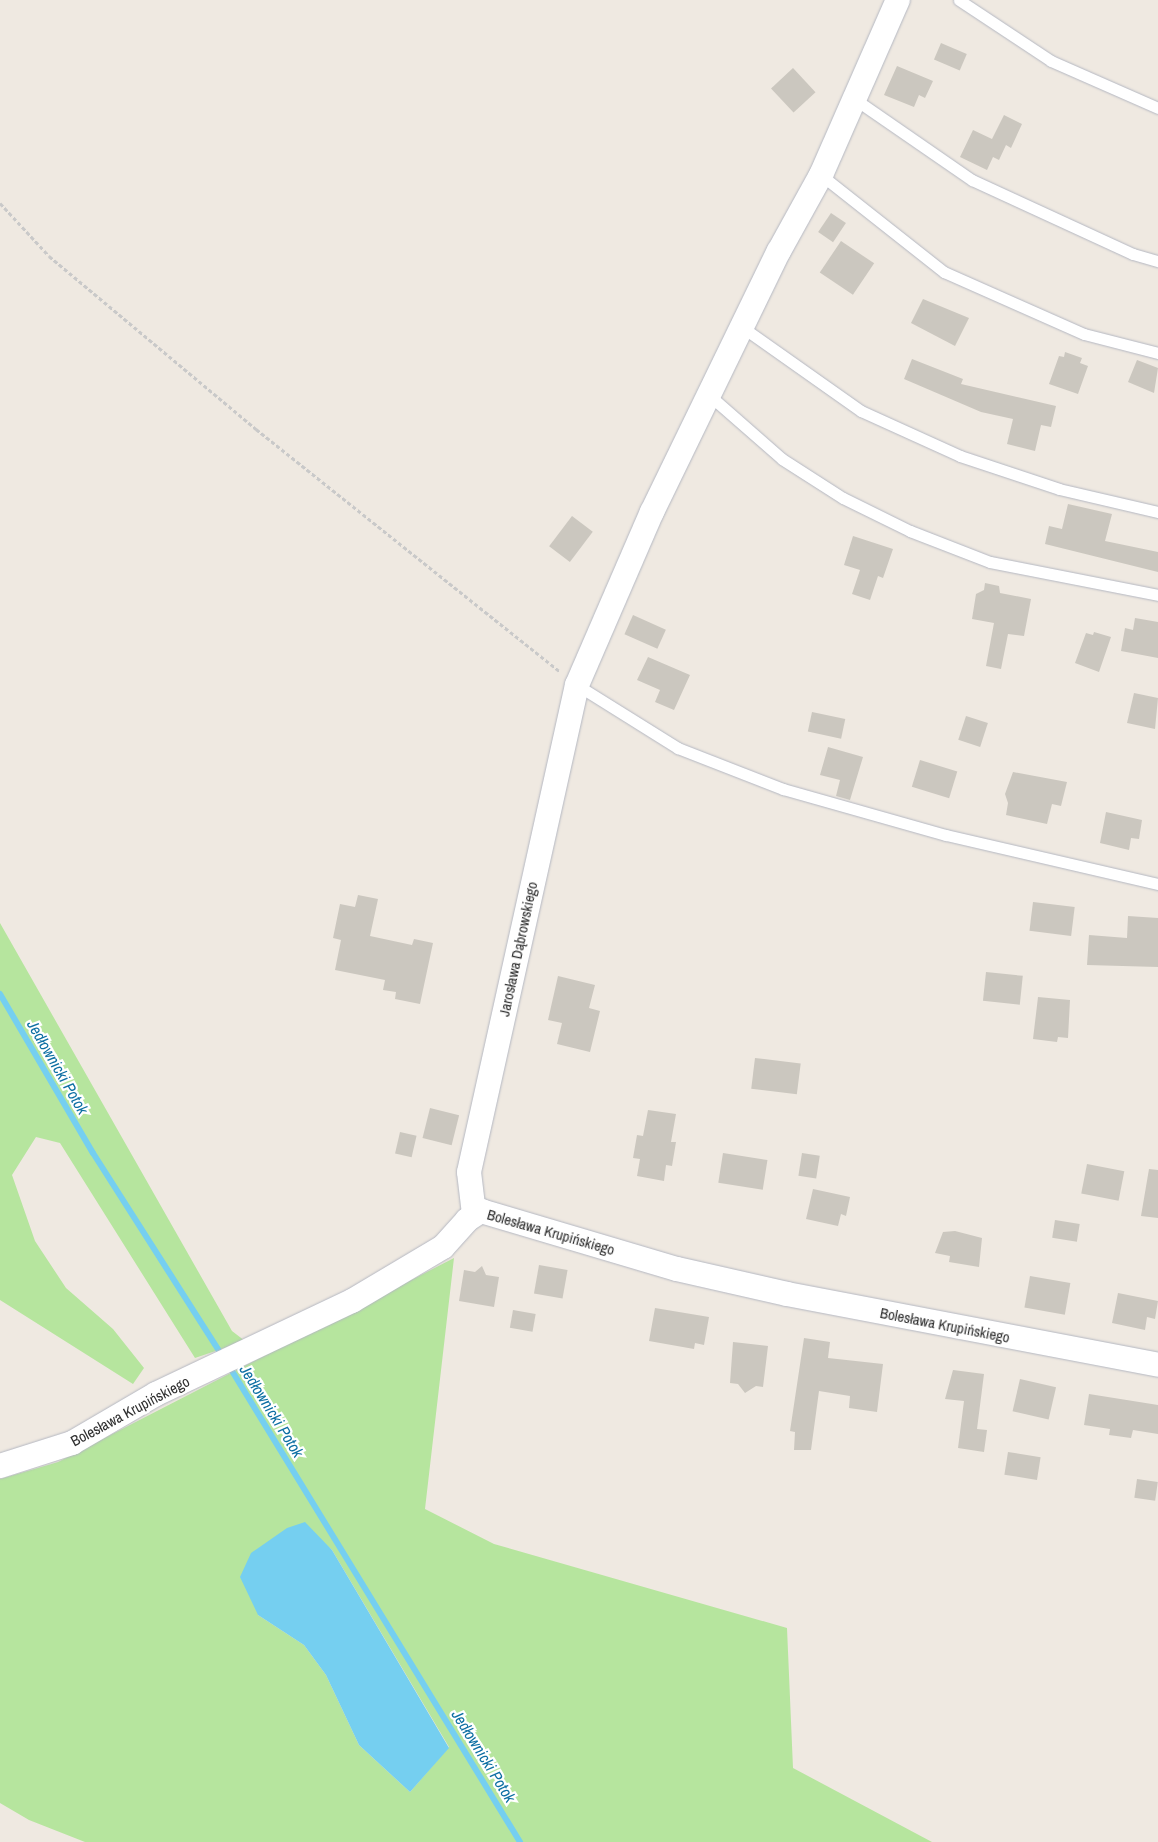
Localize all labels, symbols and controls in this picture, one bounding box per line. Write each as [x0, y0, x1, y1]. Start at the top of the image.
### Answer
street label: Jarosława Dąbrowskiego [495, 880, 541, 1018]
water label: Jedłownicki Potok [23, 1016, 93, 1118]
street label: Bolesława Krupińskiego [485, 1205, 617, 1259]
street label: Bolesława Krupińskiego [879, 1304, 1011, 1346]
water label: Jedłownicki Potok [236, 1361, 308, 1461]
street label: Bolesława Krupińskiego [68, 1372, 192, 1450]
water label: Jedłownicki Potok [448, 1706, 520, 1806]

